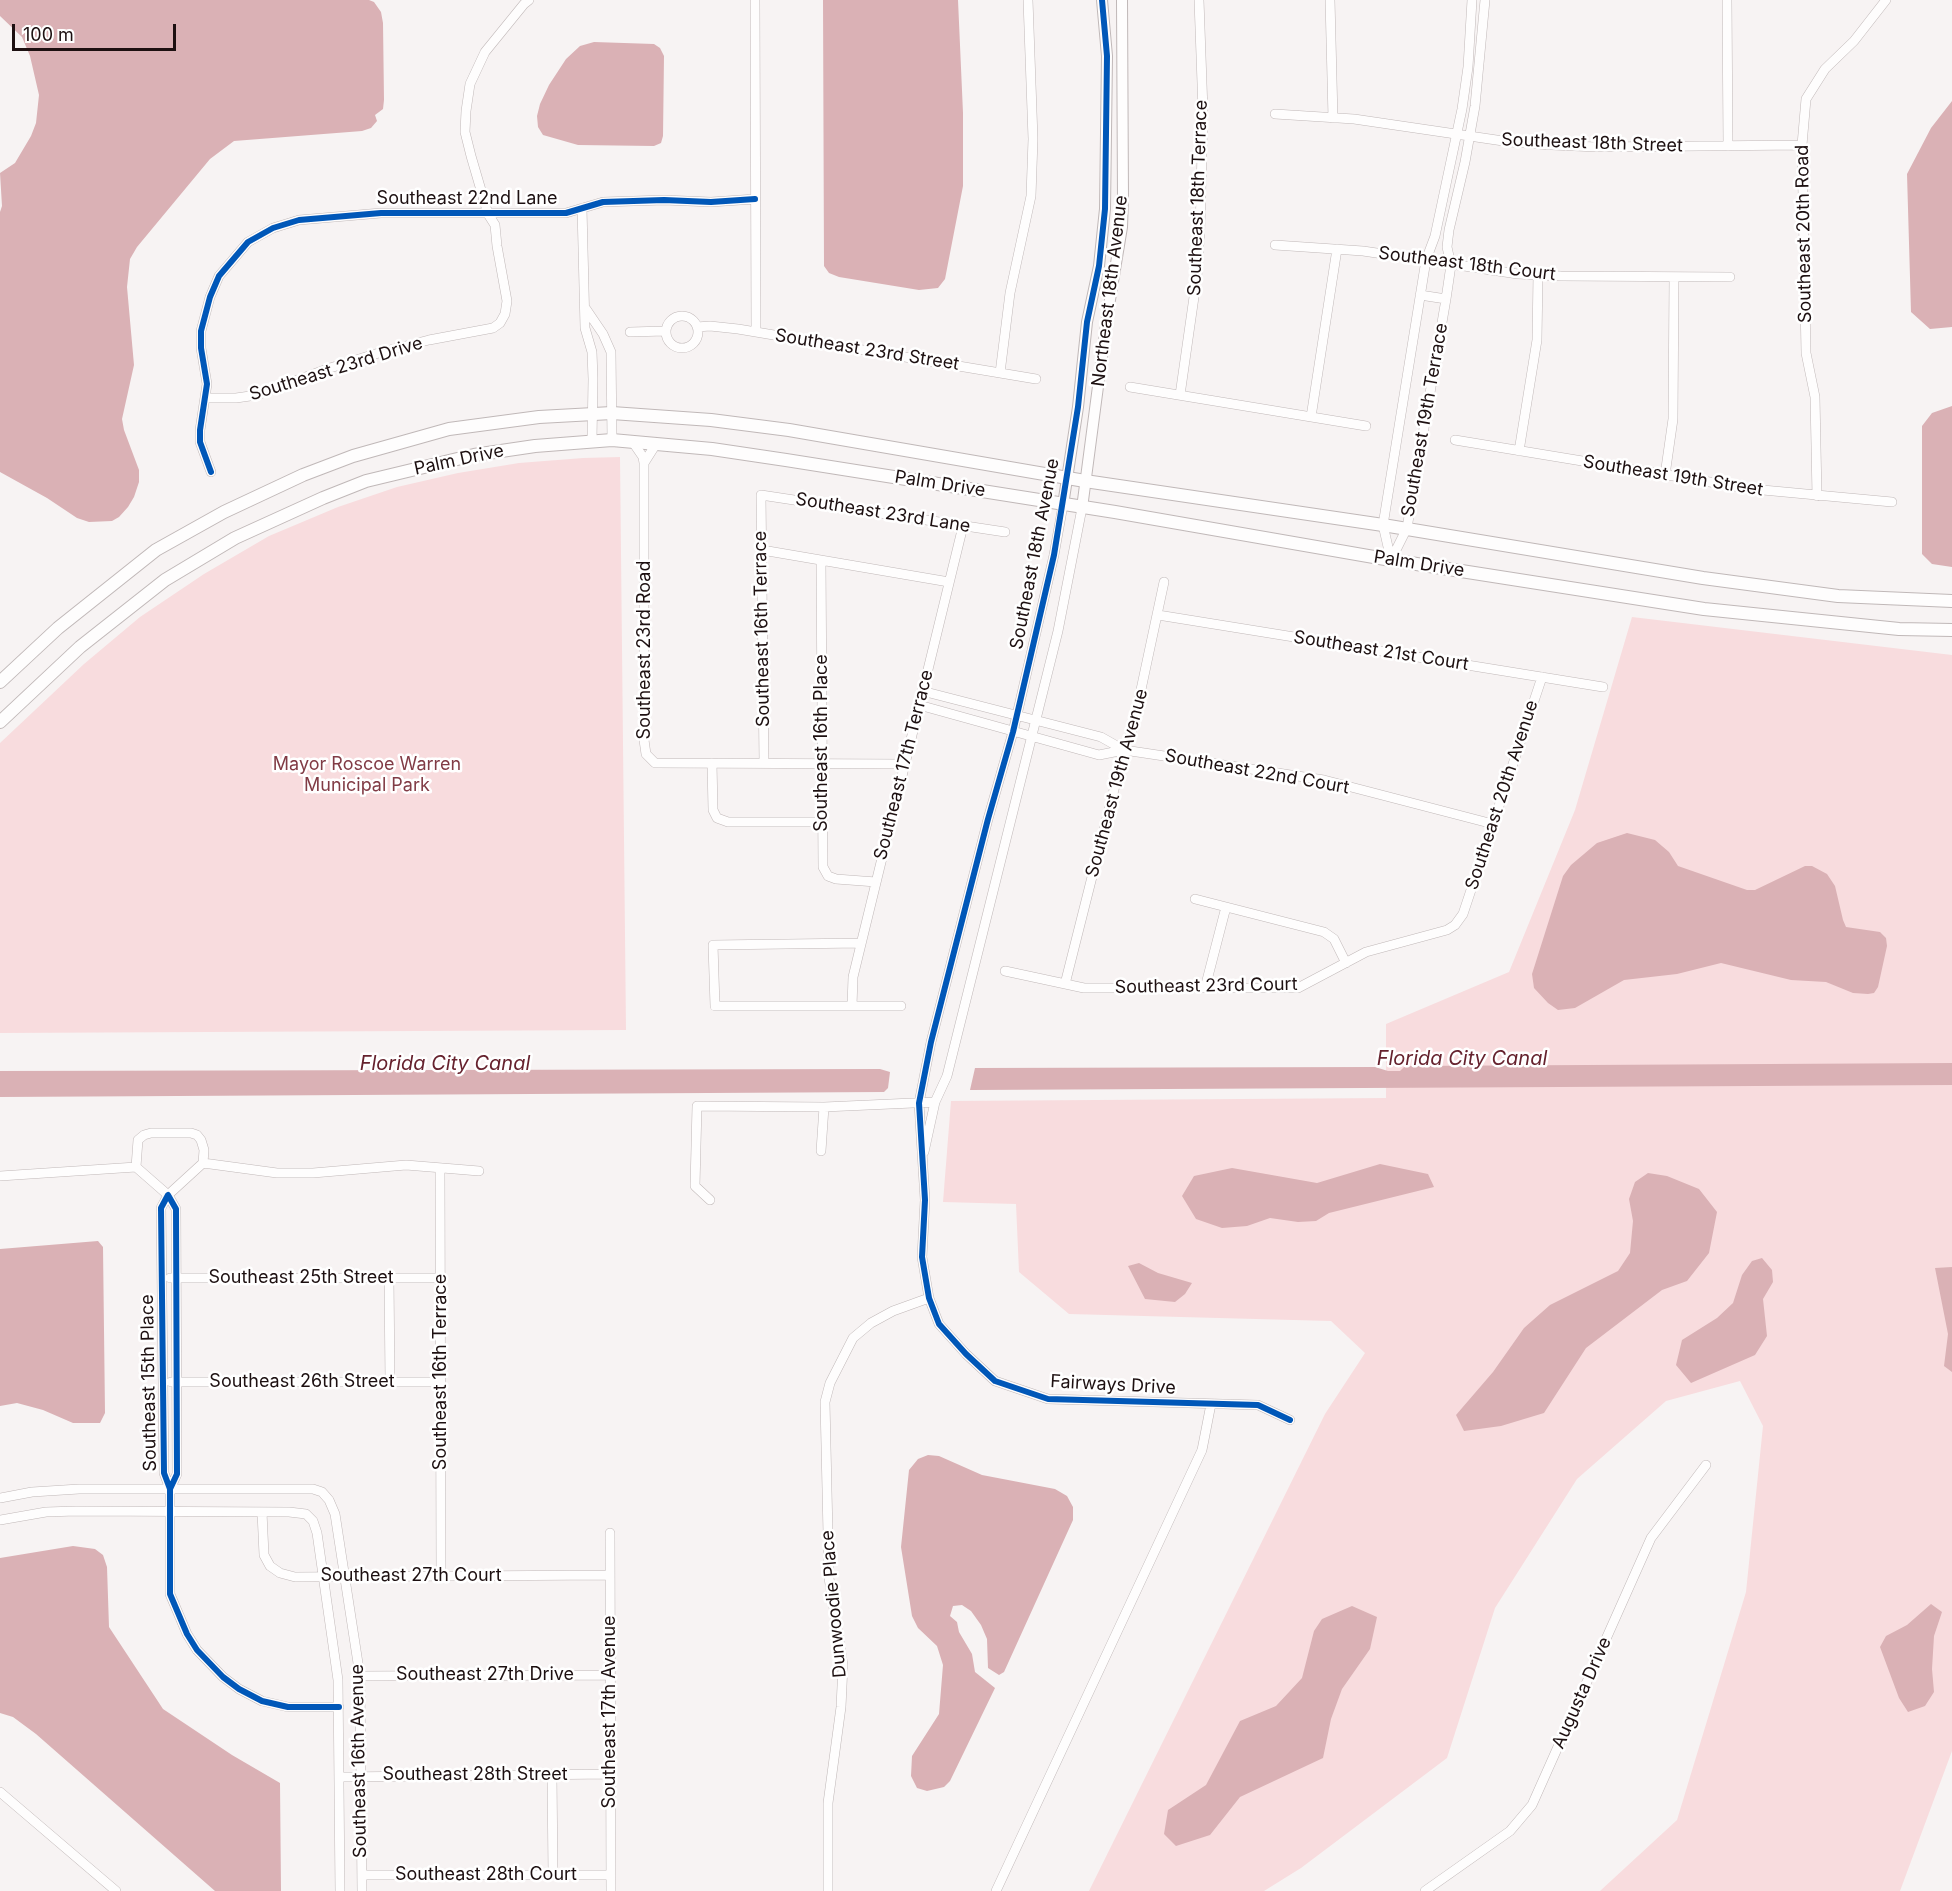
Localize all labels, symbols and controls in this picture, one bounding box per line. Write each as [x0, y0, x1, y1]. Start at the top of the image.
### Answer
scale bar [15, 12, 178, 50]
text: 100 m [23, 24, 74, 45]
street label: Southeast 18th Terrace [1184, 100, 1212, 296]
street label: Southeast 18th Street [1501, 129, 1683, 157]
street label: Southeast 20th Road [1792, 145, 1816, 323]
street label: Southeast 22nd Lane [377, 188, 557, 210]
street label: Northeast 18th Avenue [1088, 194, 1132, 388]
street label: Southeast 18th Court [1377, 242, 1557, 286]
street label: Southeast 19th Terrace [1397, 321, 1453, 519]
street label: Southeast 23rd Street [773, 325, 961, 375]
street label: Southeast 23rd Drive [247, 332, 425, 406]
street label: Palm Drive [412, 440, 506, 480]
street label: Southeast 19th Street [1581, 451, 1765, 501]
street label: Southeast 18th Avenue [1006, 457, 1064, 651]
street label: Palm Drive [893, 466, 987, 502]
street label: Southeast 23rd Lane [794, 489, 972, 537]
street label: Southeast 16th Terrace [749, 531, 775, 727]
street label: Palm Drive [1372, 546, 1466, 582]
street label: Southeast 23rd Road [634, 561, 656, 739]
street label: Southeast 21st Court [1292, 626, 1470, 676]
street label: Southeast 16th Place [811, 654, 833, 832]
street label: Southeast 17th Terrace [870, 668, 938, 862]
street label: Southeast 19th Avenue [1081, 686, 1153, 880]
street label: Southeast 20th Avenue [1461, 697, 1543, 893]
street label: Southeast 22nd Court [1163, 745, 1351, 799]
park label: Mayor Roscoe Warren Municipal Park [273, 754, 461, 796]
street label: Southeast 23rd Court [1114, 974, 1298, 998]
water label: Florida City Canal [1377, 1047, 1547, 1071]
water label: Florida City Canal [360, 1052, 530, 1076]
street label: Southeast 25th Street [208, 1267, 394, 1289]
street label: Southeast 16th Terrace [430, 1274, 452, 1470]
street label: Southeast 15th Place [137, 1294, 161, 1472]
street label: Southeast 26th Street [209, 1371, 395, 1393]
street label: Fairways Drive [1050, 1371, 1176, 1399]
street label: Dunwoodie Place [817, 1529, 851, 1679]
street label: Southeast 27th Court [320, 1565, 502, 1587]
street label: Southeast 17th Avenue [599, 1615, 621, 1809]
street label: Augusta Drive [1548, 1634, 1616, 1752]
street label: Southeast 16th Avenue [347, 1664, 371, 1858]
street label: Southeast 27th Drive [396, 1664, 574, 1686]
street label: Southeast 28th Street [382, 1764, 568, 1786]
street label: Southeast 28th Court [395, 1864, 577, 1886]

